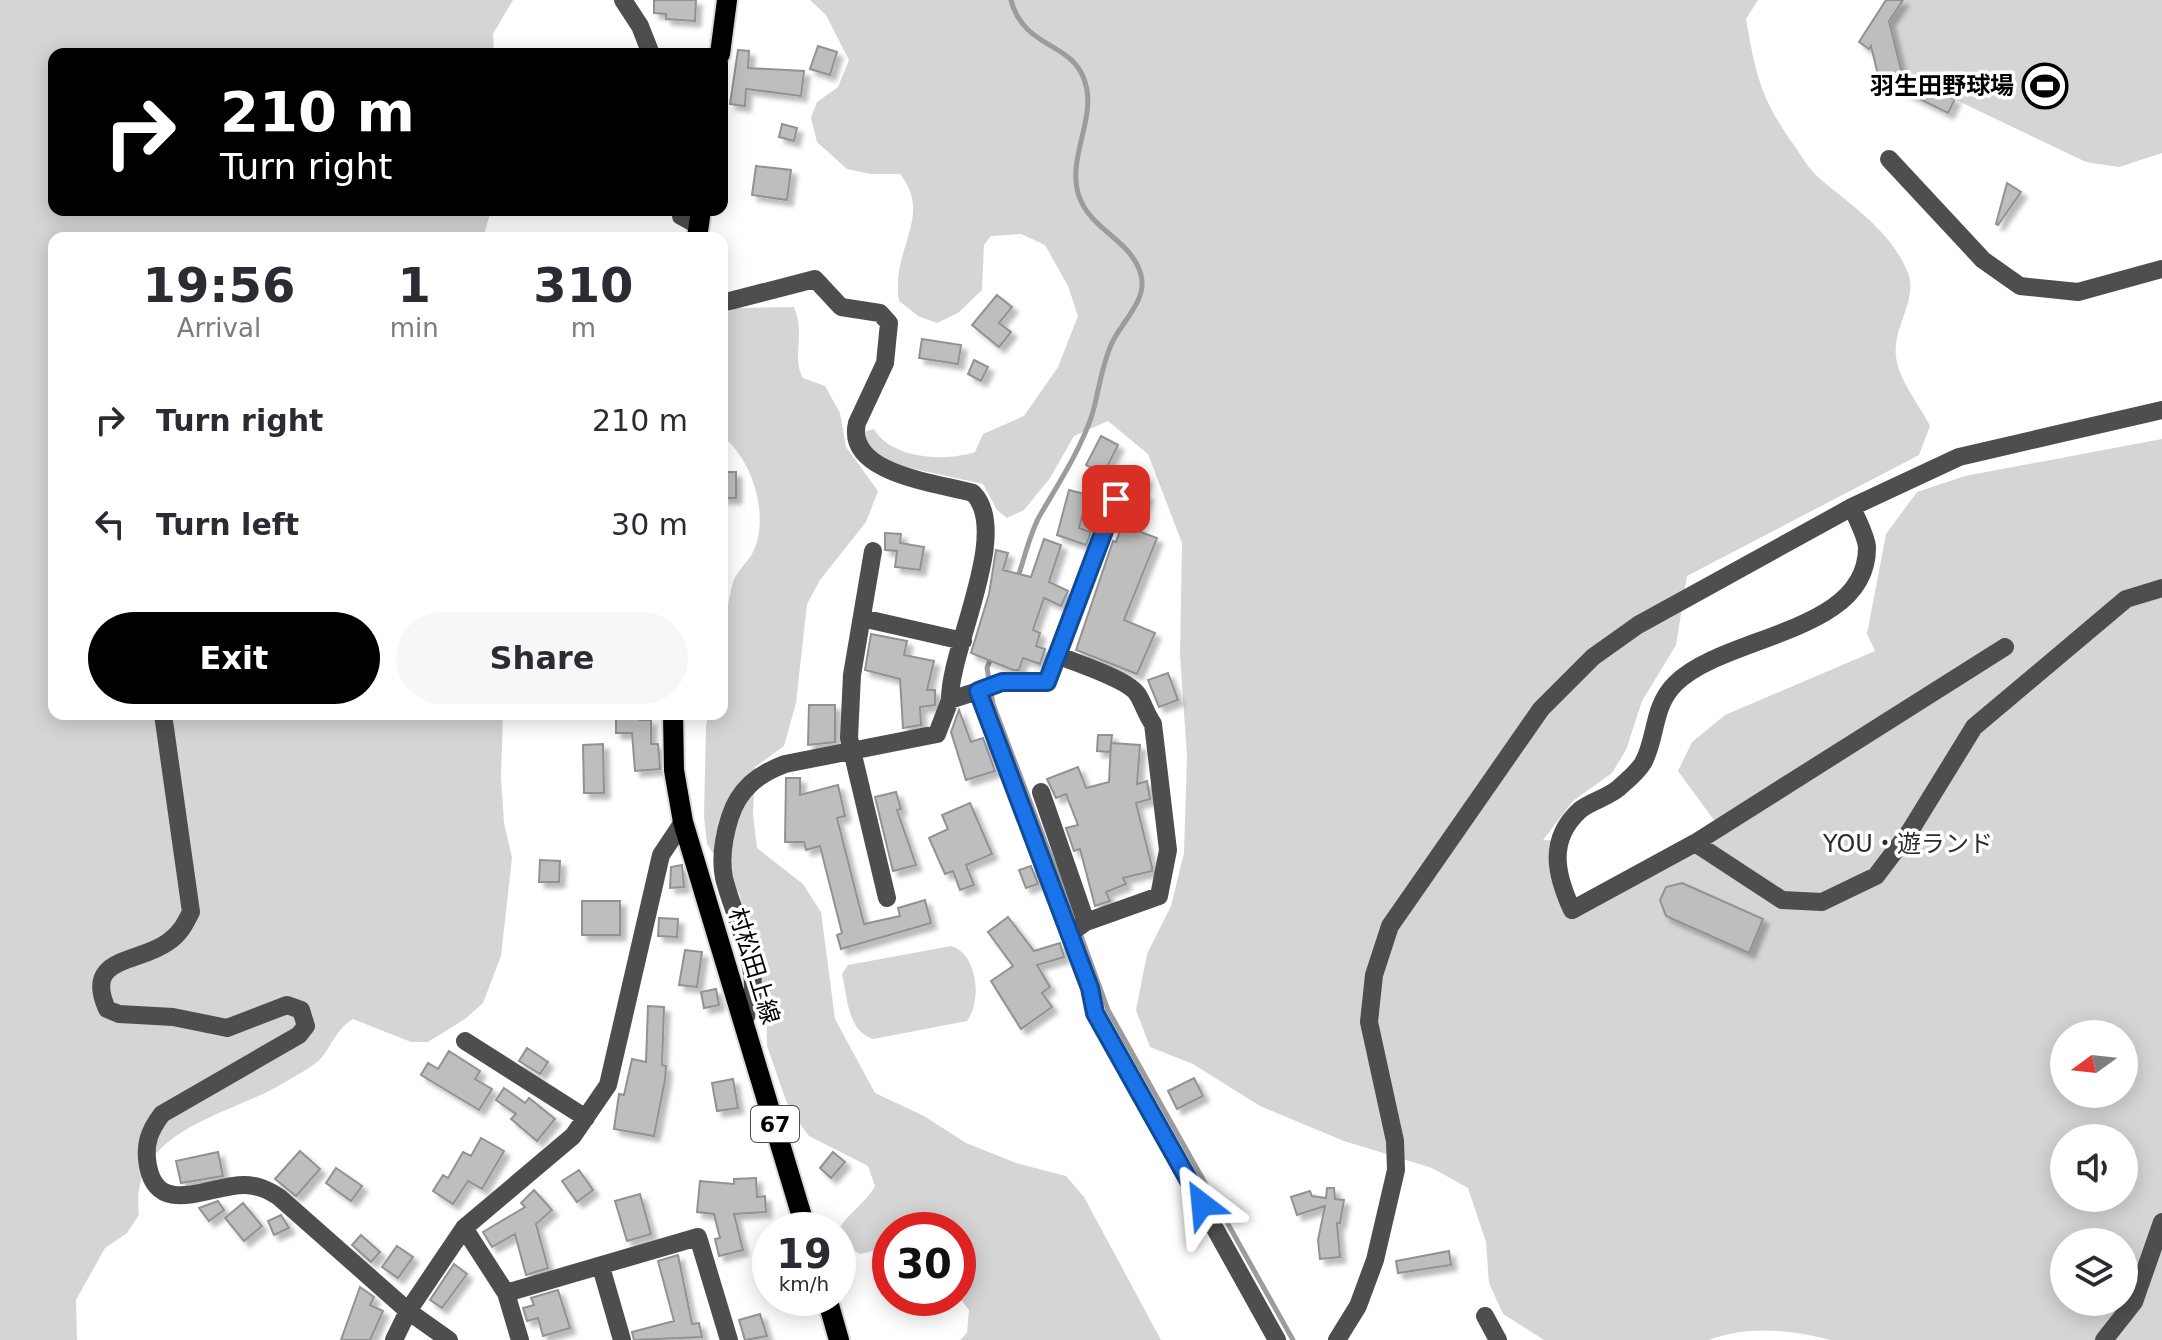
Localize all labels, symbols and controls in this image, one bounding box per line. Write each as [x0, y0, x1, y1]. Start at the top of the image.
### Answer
sports icon: 羽生田野球場 [2021, 62, 2069, 110]
place label: 羽生田野球場 [1870, 72, 2014, 100]
text: 210 m [220, 79, 415, 144]
icon: right [88, 80, 192, 184]
text: Turn right [220, 146, 392, 187]
text: 19:56 [142, 257, 295, 313]
text: 1 [398, 257, 431, 313]
text: 310 [533, 257, 633, 313]
text: Arrival [177, 313, 261, 343]
text: min [390, 313, 439, 343]
text: m [571, 313, 596, 343]
icon: right [88, 398, 132, 442]
text: Turn right [156, 403, 323, 438]
text: 210 m [592, 403, 688, 438]
pin [1082, 465, 1150, 533]
icon: arrive [1094, 477, 1138, 521]
icon: left [88, 502, 132, 546]
text: Turn left [156, 507, 299, 542]
text: 30 m [611, 507, 688, 542]
button: Exit [88, 612, 380, 704]
button: Share [396, 612, 688, 704]
park label: YOU・遊ランド [1822, 830, 1993, 858]
street label: 村松田上線 [723, 905, 785, 1027]
north arrow [2050, 1020, 2138, 1108]
map controls [2050, 1020, 2138, 1316]
road number: 67 [751, 1106, 799, 1142]
button: sound [2050, 1124, 2138, 1212]
position arrow [1160, 1162, 1244, 1246]
speed limit sign: 30 [872, 1212, 976, 1316]
button: layers [2050, 1228, 2138, 1316]
text: 19 [776, 1231, 832, 1277]
text: km/h [779, 1272, 829, 1296]

